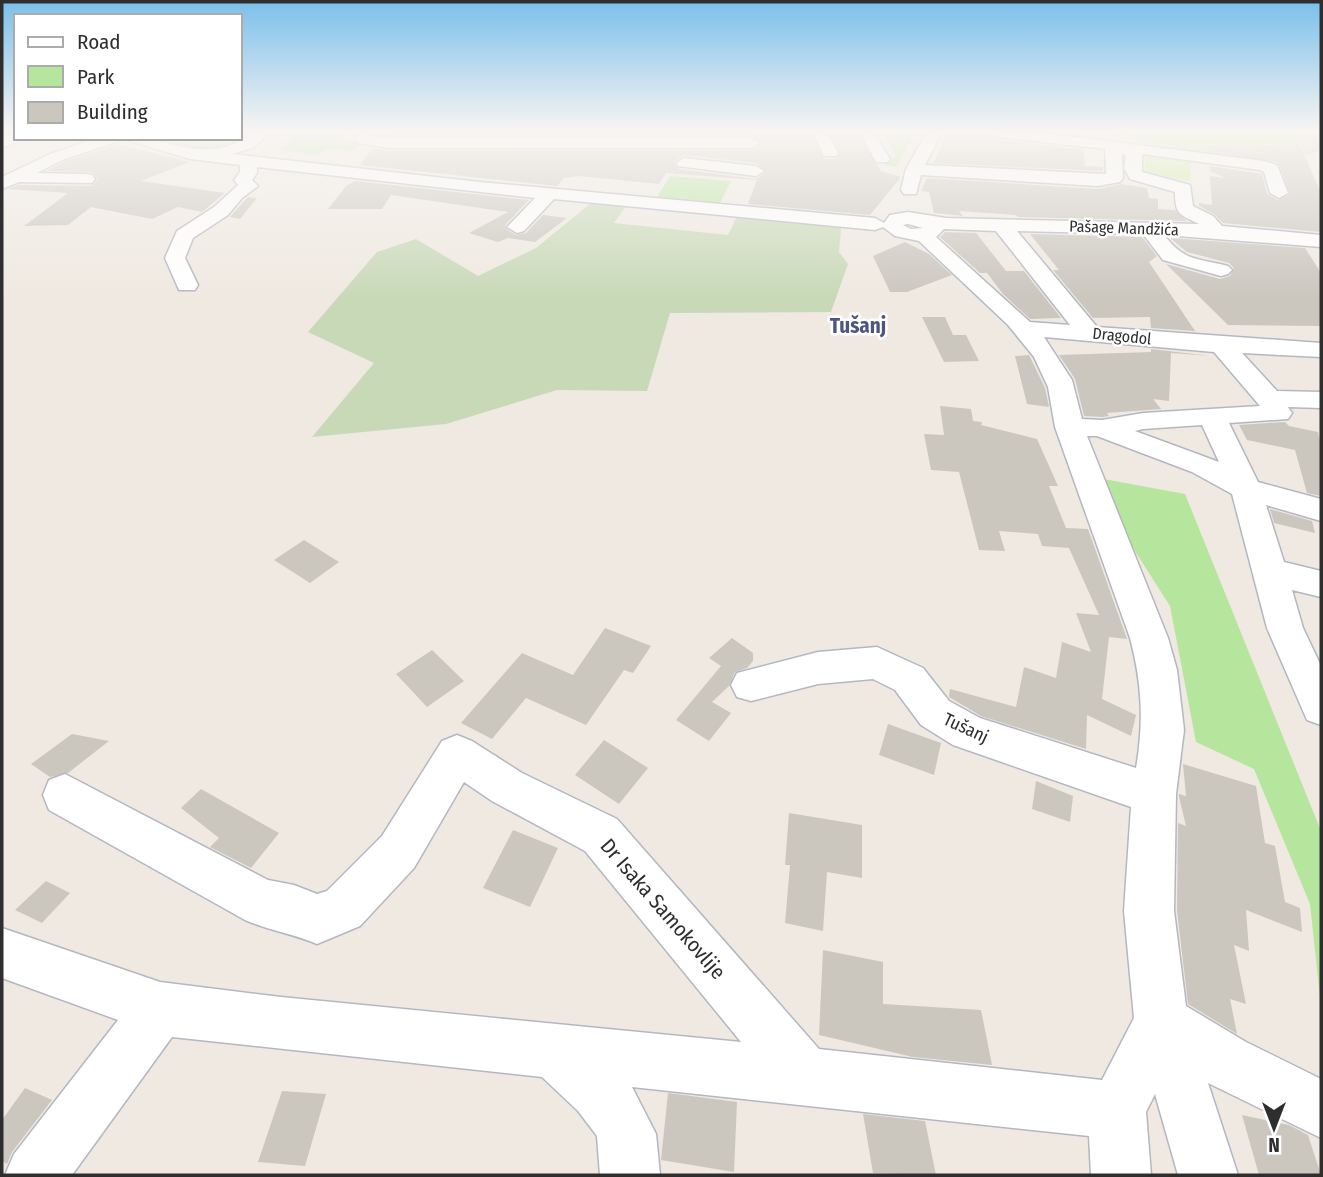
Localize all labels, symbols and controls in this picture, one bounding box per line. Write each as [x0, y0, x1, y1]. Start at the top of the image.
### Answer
legend [14, 14, 242, 140]
text: Road [77, 29, 121, 55]
text: Park [77, 64, 115, 90]
text: Building [77, 99, 148, 125]
street label: Pašage Mandžića [1069, 217, 1179, 239]
district label: Tušanj [830, 313, 886, 339]
street label: Dragodol [1092, 323, 1152, 349]
street label: Tušanj [940, 708, 992, 748]
street label: Dr Isaka Samokovlije [595, 833, 731, 985]
north arrow [1239, 1093, 1309, 1163]
text: N [1268, 1133, 1280, 1156]

